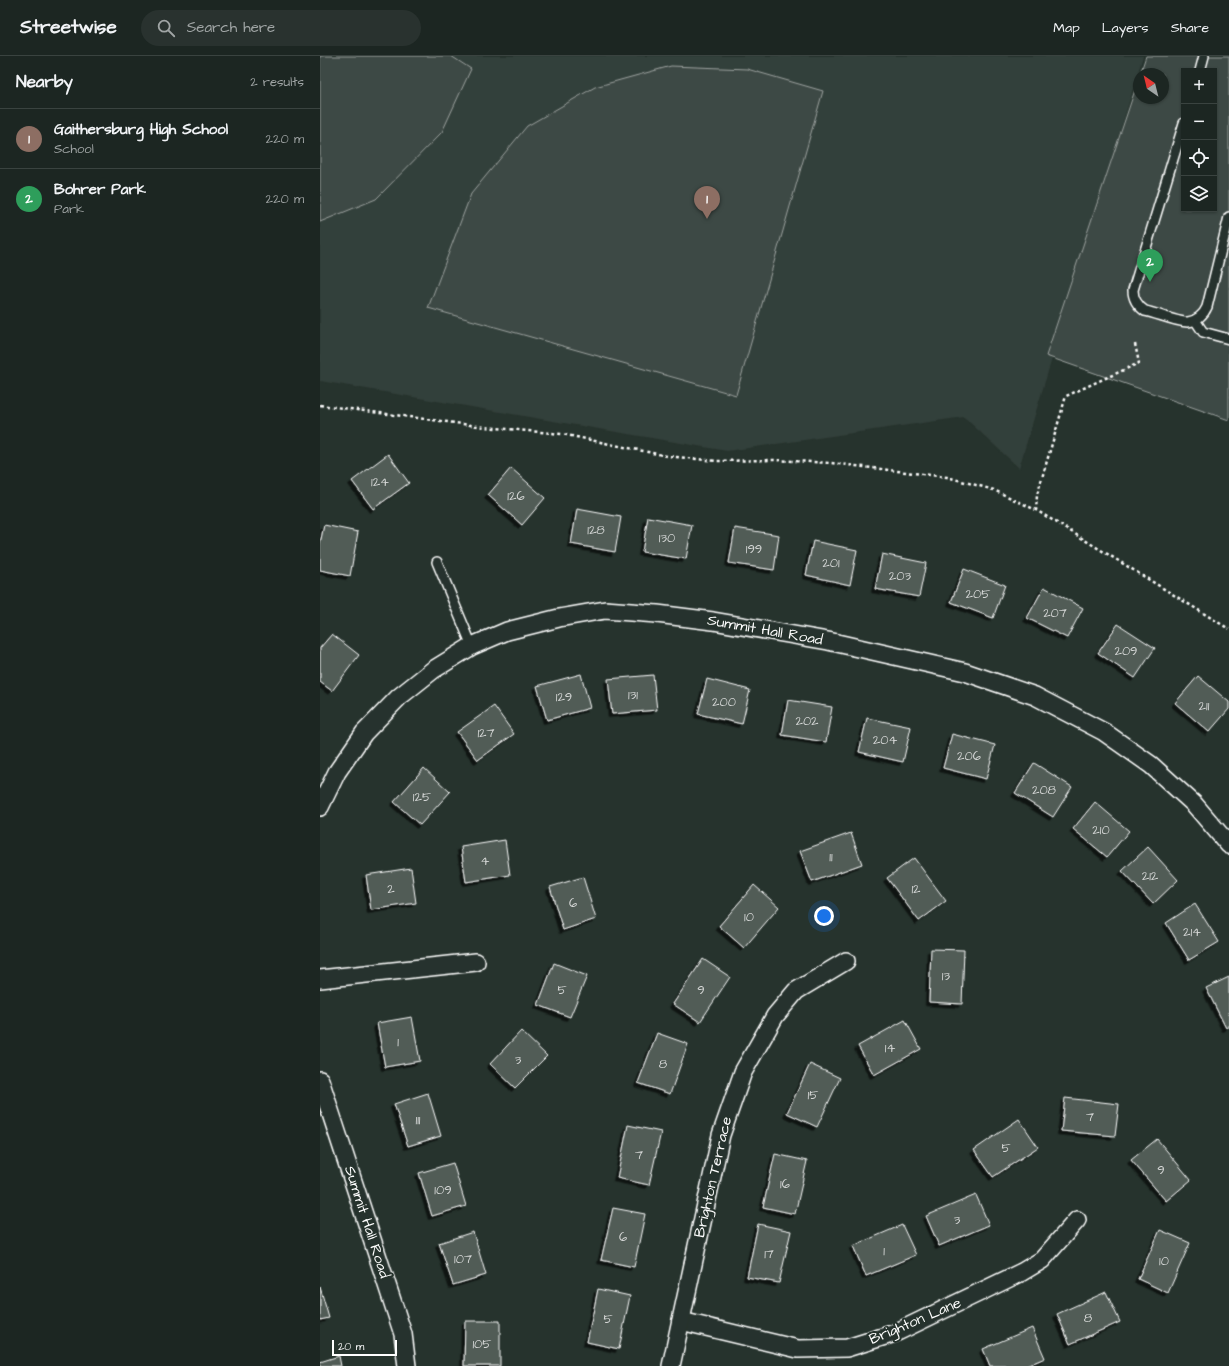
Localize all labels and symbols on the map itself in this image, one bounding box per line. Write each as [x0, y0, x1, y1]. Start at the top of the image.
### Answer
north arrow [1133, 68, 1169, 104]
pin: 1 [694, 186, 720, 219]
pin: 2 [1137, 249, 1163, 282]
house number: 124 [371, 473, 389, 491]
house number: 126 [507, 487, 525, 505]
house number: 128 [587, 521, 605, 539]
house number: 130 [659, 529, 675, 547]
house number: 199 [746, 540, 762, 558]
house number: 201 [822, 554, 840, 572]
house number: 203 [889, 567, 912, 585]
house number: 205 [966, 585, 990, 603]
house number: 207 [1043, 604, 1067, 622]
street label: Summit Hall Road [706, 610, 825, 651]
house number: 209 [1114, 642, 1138, 660]
house number: 131 [628, 686, 638, 704]
house number: 129 [556, 688, 572, 706]
house number: 200 [712, 693, 736, 711]
house number: 211 [1199, 697, 1210, 715]
house number: 202 [795, 712, 819, 730]
house number: 127 [477, 724, 495, 742]
house number: 204 [873, 731, 897, 749]
house number: 206 [957, 747, 981, 765]
house number: 208 [1032, 781, 1057, 799]
house number: 125 [413, 788, 431, 806]
house number: 210 [1092, 821, 1110, 839]
house number: 11 [829, 848, 833, 866]
house number: 4 [481, 852, 490, 870]
house number: 212 [1142, 867, 1159, 885]
house number: 2 [387, 880, 395, 898]
house number: 12 [911, 880, 921, 898]
house number: 6 [569, 894, 577, 912]
your location [814, 906, 834, 926]
house number: 10 [744, 908, 754, 926]
house number: 214 [1183, 923, 1201, 941]
house number: 13 [942, 967, 951, 985]
house number: 5 [557, 981, 567, 999]
house number: 9 [697, 981, 705, 999]
house number: 1 [397, 1033, 399, 1051]
house number: 14 [885, 1039, 895, 1057]
house number: 3 [515, 1051, 522, 1069]
house number: 8 [659, 1055, 668, 1073]
house number: 15 [808, 1086, 818, 1104]
house number: 7 [1086, 1108, 1094, 1126]
house number: 111 [416, 1111, 421, 1129]
street label: Brighton Terrace [689, 1114, 738, 1240]
house number: 5 [1001, 1139, 1011, 1157]
house number: 7 [635, 1146, 643, 1164]
house number: 9 [1157, 1161, 1165, 1179]
street label: Summit Hall Road [339, 1163, 395, 1281]
house number: 16 [780, 1175, 790, 1193]
house number: 109 [434, 1181, 452, 1199]
house number: 3 [954, 1211, 961, 1229]
house number: 6 [619, 1228, 627, 1246]
house number: 1 [883, 1242, 885, 1260]
house number: 17 [764, 1245, 774, 1263]
house number: 107 [454, 1250, 472, 1268]
house number: 10 [1159, 1252, 1169, 1270]
street label: Brighton Lane [866, 1292, 965, 1351]
house number: 8 [1084, 1309, 1093, 1327]
house number: 5 [603, 1310, 613, 1328]
house number: 105 [472, 1335, 492, 1353]
scale bar [332, 1338, 397, 1357]

